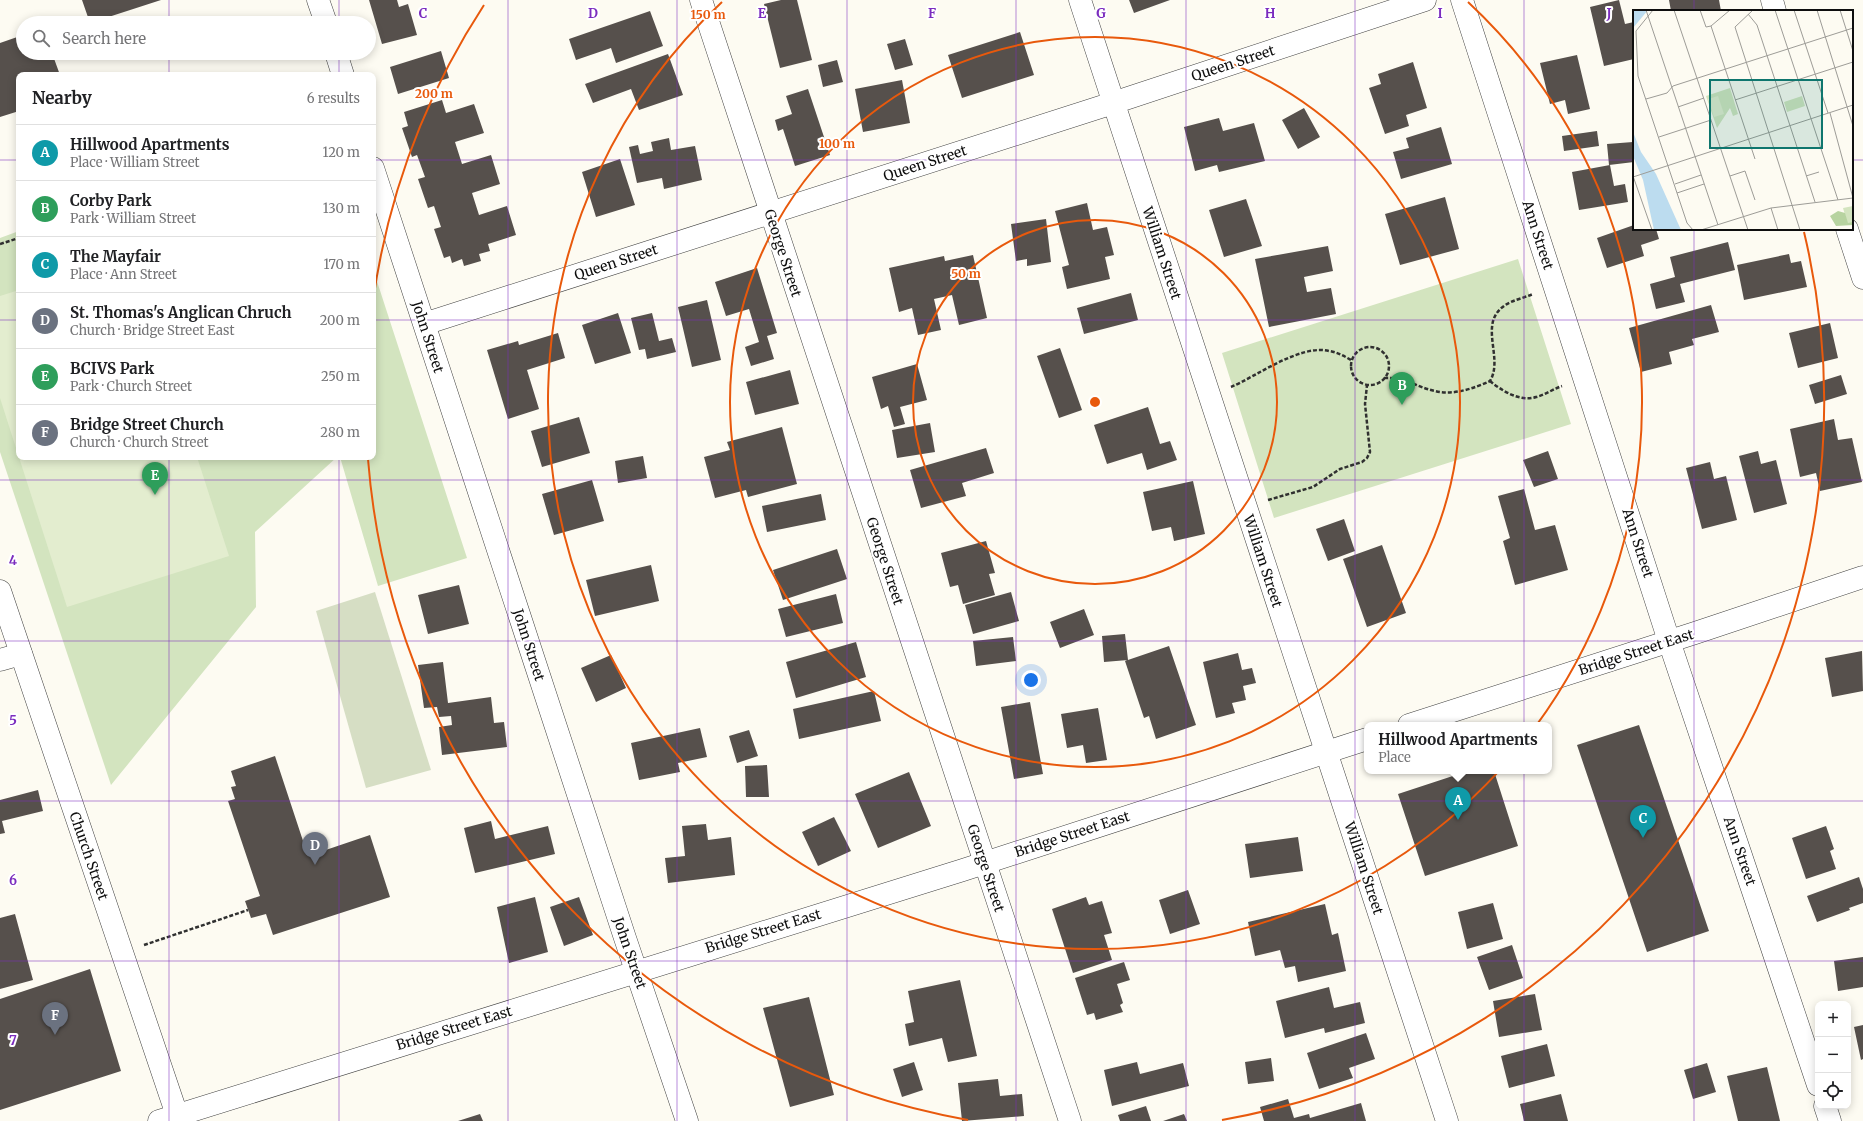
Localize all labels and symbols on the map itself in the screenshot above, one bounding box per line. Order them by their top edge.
text: C [419,5,428,22]
text: D [588,5,598,22]
text: E [758,5,767,22]
text: F [928,5,936,22]
text: G [1096,5,1106,22]
text: H [1265,5,1276,22]
text: I [1437,5,1443,22]
text: J [1605,5,1612,22]
text: 150 m [691,7,726,22]
inset map [1633,10,1853,230]
street label: Queen Street [1189,41,1277,85]
text: 200 m [415,86,453,101]
text: 100 m [819,136,855,151]
street label: Queen Street [881,141,969,185]
street label: Ann Street [1518,197,1558,272]
street label: William Street [1138,203,1186,302]
street label: George Street [760,207,806,300]
street label: Queen Street [572,240,660,284]
text: 50 m [951,266,981,281]
street label: John Street [408,298,448,376]
pin: B [1389,372,1415,405]
centre of rings [1088,395,1102,409]
pin: E [142,462,168,495]
street label: Ann Street [1618,505,1658,580]
street label: William Street [1239,511,1287,610]
street label: George Street [862,515,908,608]
text: 4 [9,552,18,569]
street label: John Street [509,606,549,684]
street label: Bridge Street East [1576,625,1696,679]
your location [1021,670,1041,690]
text: 5 [9,712,17,729]
pin: A [1445,787,1471,820]
pin: C [1630,805,1656,838]
street label: Bridge Street East [1012,807,1132,861]
street label: Church Street [65,810,113,903]
street label: Ann Street [1719,813,1760,888]
street label: William Street [1340,818,1388,917]
street label: George Street [963,822,1009,915]
pin: D [302,832,328,865]
text: 6 [9,872,17,889]
street label: Bridge Street East [703,905,824,957]
street label: John Street [609,914,651,992]
pin: F [42,1002,68,1035]
street label: Bridge Street East [394,1002,515,1054]
text: 7 [9,1032,17,1049]

